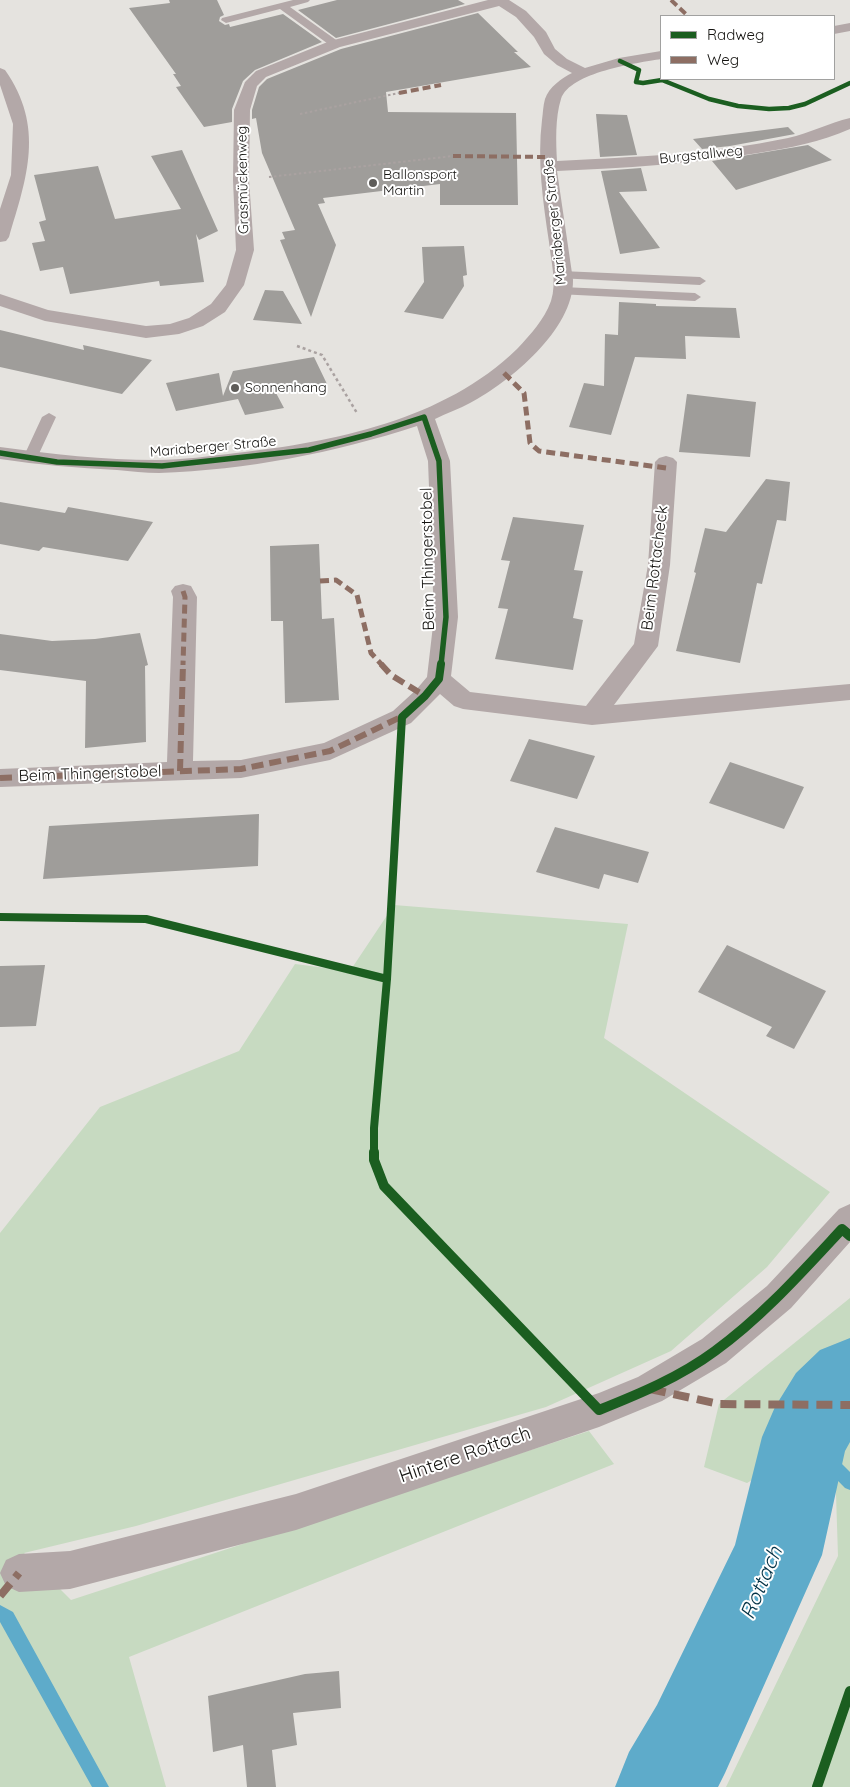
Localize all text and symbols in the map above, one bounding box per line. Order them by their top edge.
legend [660,15,835,80]
text: Radweg [707,25,764,44]
text: Weg [707,50,739,69]
street label: Grasmückenweg [234,126,252,234]
street label: Burgstallweg [658,142,744,168]
street label: Mariaberger Straße [540,158,570,286]
place label: Ballonsport Martin [383,167,457,200]
marker: Ballonsport Martin [367,177,379,189]
place label: Sonnenhang [245,380,327,396]
marker: Sonnenhang [229,382,241,394]
street label: Mariaberger Straße [149,433,277,461]
street label: Beim Thingerstobel [417,487,439,631]
street label: Beim Rottacheck [638,504,672,632]
street label: Beim Thingerstobel [18,762,162,786]
street label: Hintere Rottach [396,1422,534,1488]
water label: Rottach [735,1543,789,1623]

